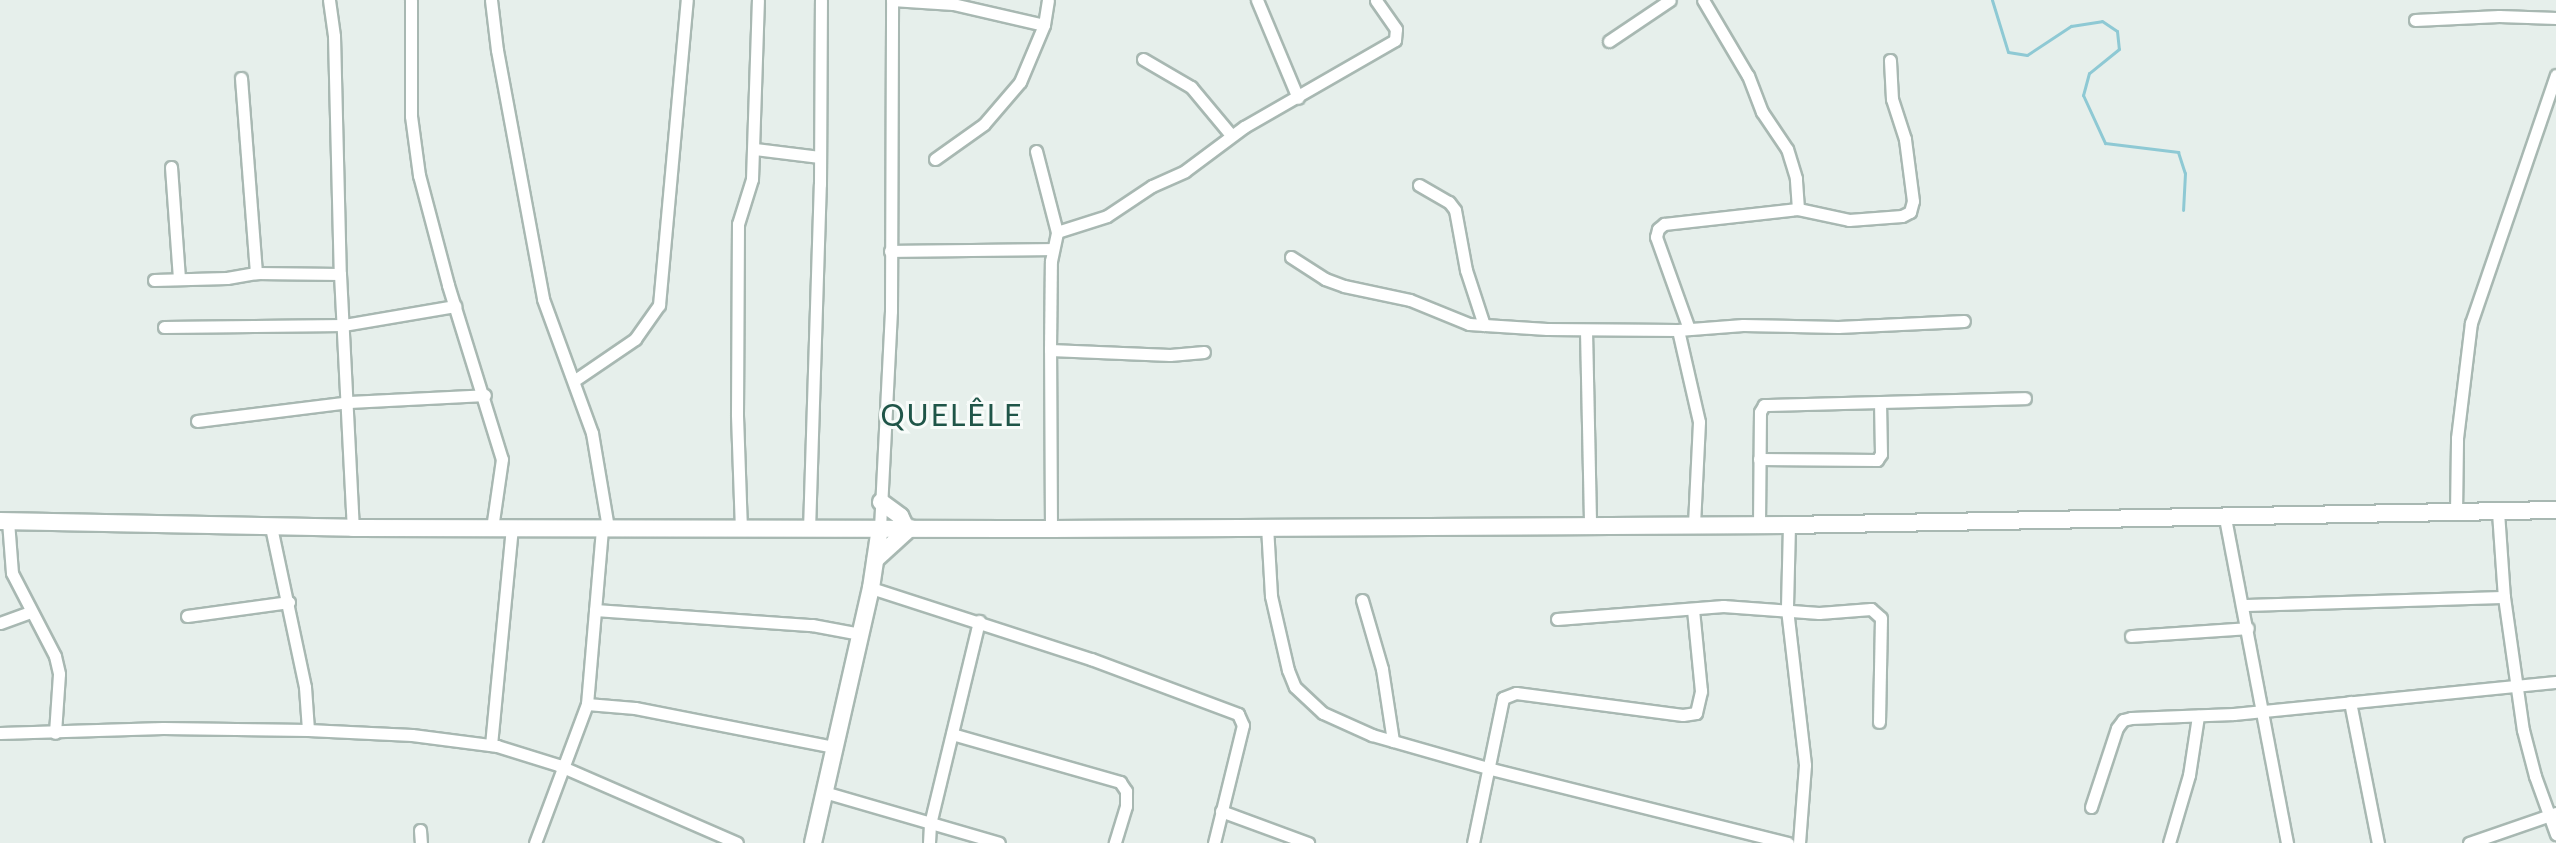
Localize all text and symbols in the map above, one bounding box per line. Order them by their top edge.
district label: QUELÊLE [881,396,1023,432]

